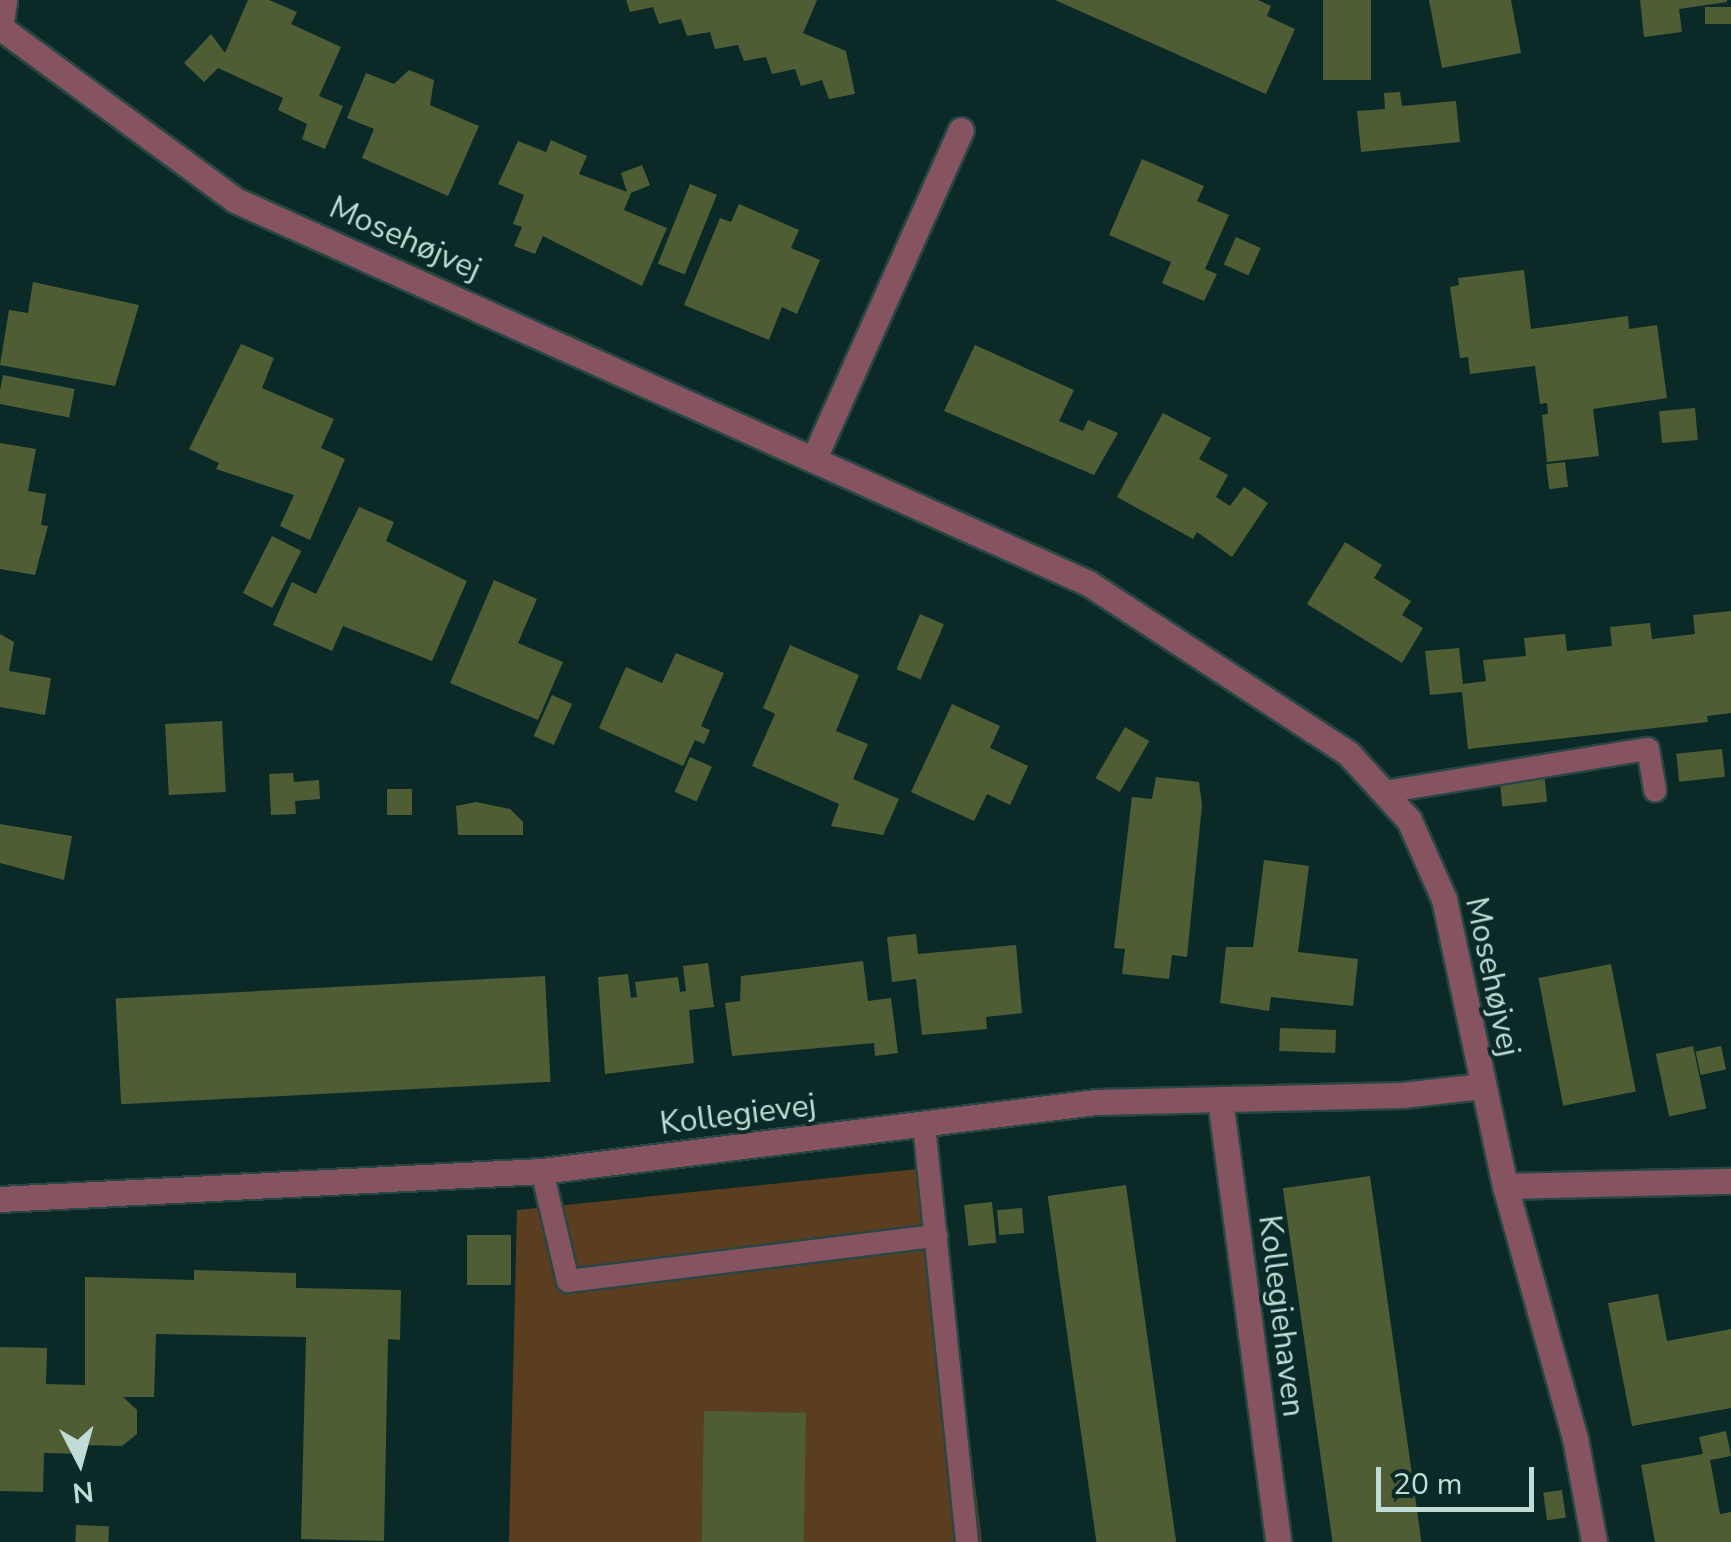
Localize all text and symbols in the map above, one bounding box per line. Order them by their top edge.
street label: Mosehøjvej [323,189,487,289]
street label: Mosehøjvej [1456,894,1528,1060]
street label: Kollegievej [658,1086,818,1144]
street label: Kollegiehaven [1250,1213,1312,1419]
north arrow [30,1412,130,1512]
scale bar [1381,1447,1538,1509]
text: 20 m [1393,1464,1462,1505]
text: N [71,1472,96,1512]

